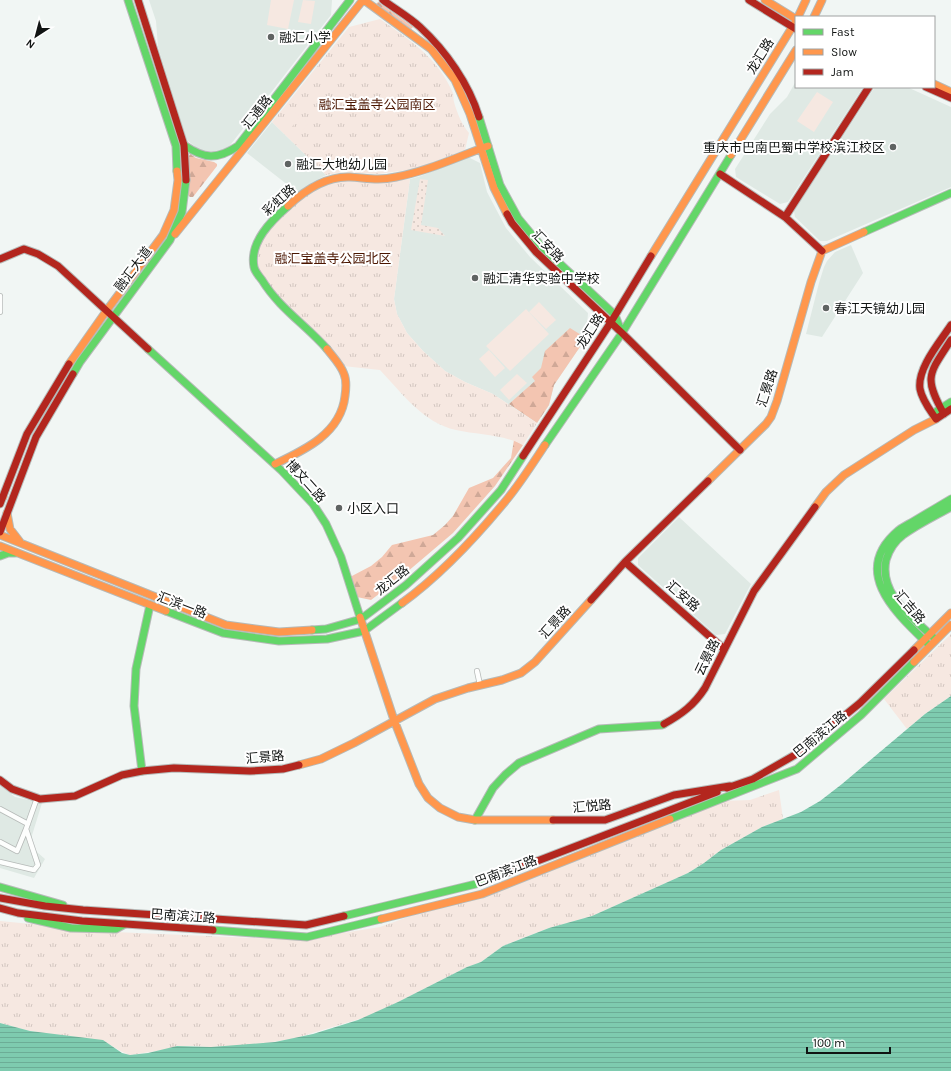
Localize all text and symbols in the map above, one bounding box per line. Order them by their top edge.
north arrow [16,16,56,56]
legend [795,16,935,88]
text: Fast [831,25,855,39]
place label: 融汇小学 [279,30,331,45]
marker: 融汇小学 [266,32,276,42]
street label: 龙汇路 [743,35,777,77]
text: N [23,36,37,51]
text: Slow [831,45,857,59]
text: Jam [831,65,854,79]
street label: 汇通路 [239,92,275,132]
park label: 融汇宝盖寺公园南区 [318,97,436,112]
place label: 重庆市巴南巴蜀中学校滨江校区 [703,140,885,155]
marker: 重庆市巴南巴蜀中学校滨江校区 [888,142,898,152]
place label: 融汇大地幼儿园 [296,157,387,172]
marker: 融汇大地幼儿园 [283,159,293,169]
street label: 彩虹路 [259,181,299,219]
street label: 汇安路 [529,227,567,265]
street label: 融汇大道 [111,244,155,294]
park label: 融汇宝盖寺公园北区 [274,251,392,266]
place label: 融汇清华实验中学校 [483,271,600,286]
marker: 融汇清华实验中学校 [470,273,480,283]
place label: 春江天镜幼儿园 [834,301,925,316]
marker: 春江天镜幼儿园 [821,303,831,313]
street label: 龙汇路 [573,311,607,351]
street label: 汇景路 [754,367,780,409]
street label: 博文二路 [283,457,329,505]
place label: 小区入口 [347,501,399,516]
marker: 小区入口 [334,503,344,513]
street label: 龙汇路 [372,562,412,598]
street label: 汇安路 [663,578,703,614]
street label: 汇吉路 [892,587,928,627]
street label: 汇滨一路 [155,589,209,621]
street label: 汇景路 [536,602,574,642]
street label: 云景路 [692,636,722,678]
street label: 巴南滨江路 [790,707,850,761]
street label: 汇景路 [245,748,285,766]
street label: 汇悦路 [572,797,612,815]
street label: 巴南滨江路 [473,852,539,890]
street label: 巴南滨江路 [150,906,216,926]
scale bar [807,1029,890,1055]
text: 100 m [813,1036,845,1050]

